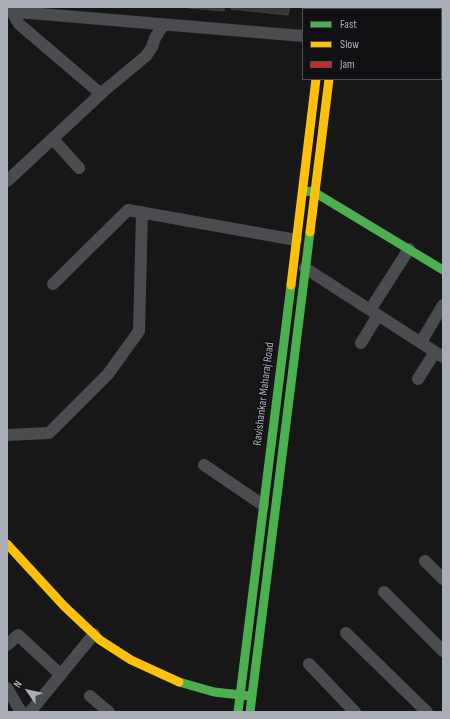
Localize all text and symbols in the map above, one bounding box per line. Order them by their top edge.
legend [302,8,442,80]
text: Fast [340,17,357,32]
text: Slow [340,37,359,52]
text: Jam [340,57,355,72]
street label: Ravishankar Maharaj Road [251,342,277,446]
north arrow [8,671,48,711]
text: N [11,678,25,690]

